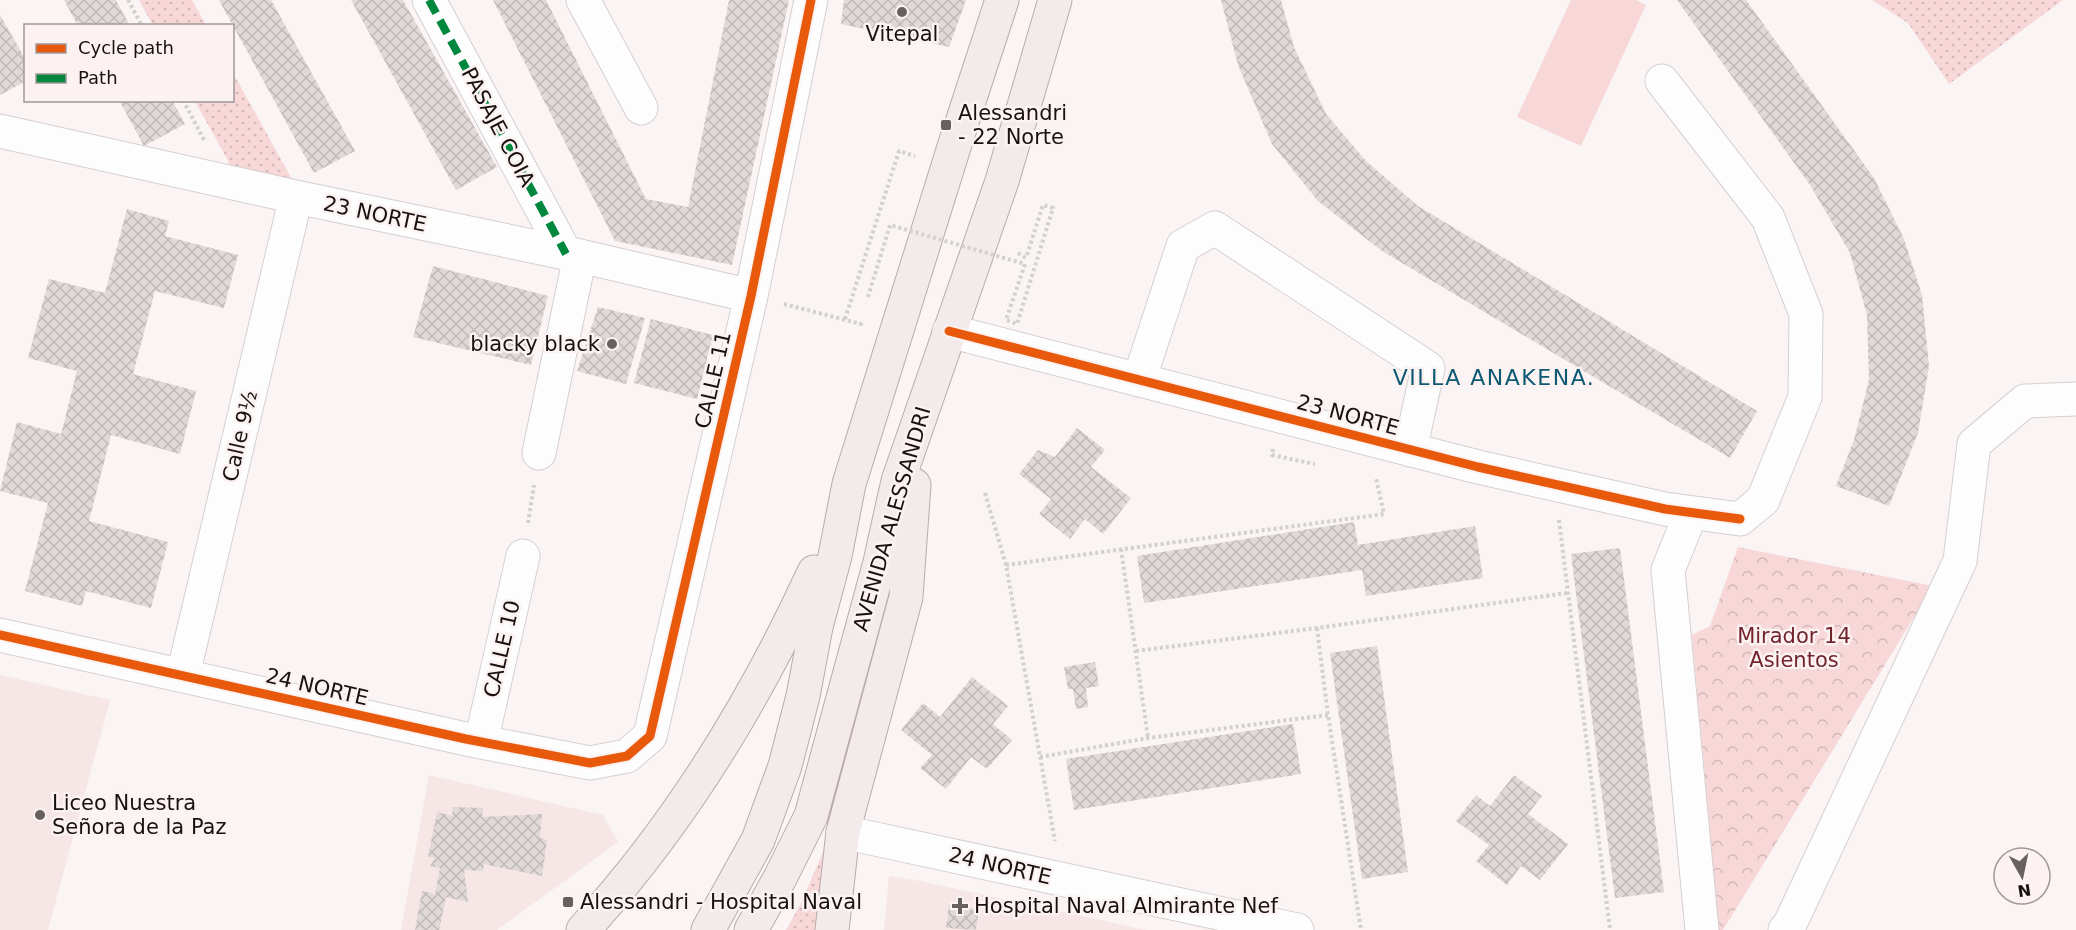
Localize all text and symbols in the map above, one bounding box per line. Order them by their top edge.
marker: Vitepal [895,5,909,19]
place label: Vitepal [866,22,938,46]
legend [24,24,234,102]
text: Cycle path [78,37,174,58]
street label: PASAJE COIA [456,63,540,191]
text: Path [78,67,118,88]
place label: Alessandri - 22 Norte [958,101,1067,149]
marker: Alessandri - 22 Norte [939,118,953,132]
street label: 23 NORTE [321,191,429,237]
street label: CALLE 11 [690,329,736,431]
place label: blacky black [470,332,601,356]
marker: blacky black [605,337,619,351]
district label: VILLA ANAKENA. [1393,365,1595,390]
street label: Calle 9½ [218,388,262,484]
street label: 23 NORTE [1294,390,1402,440]
street label: AVENIDA ALESSANDRI [848,404,936,634]
street label: CALLE 10 [479,598,525,700]
park label: Mirador 14 Asientos [1737,624,1851,672]
street label: 24 NORTE [263,664,371,710]
place label: Liceo Nuestra Señora de la Paz [52,791,227,839]
marker: Liceo Nuestra Señora de la Paz [33,808,47,822]
street label: 24 NORTE [946,843,1054,889]
north arrow [1992,846,2052,906]
text: N [2016,880,2032,901]
place label: Alessandri - Hospital Naval [580,890,862,914]
place label: Hospital Naval Almirante Nef [974,894,1279,918]
marker: Alessandri - Hospital Naval [561,895,575,909]
marker: Hospital Naval Almirante Nef [951,897,969,915]

